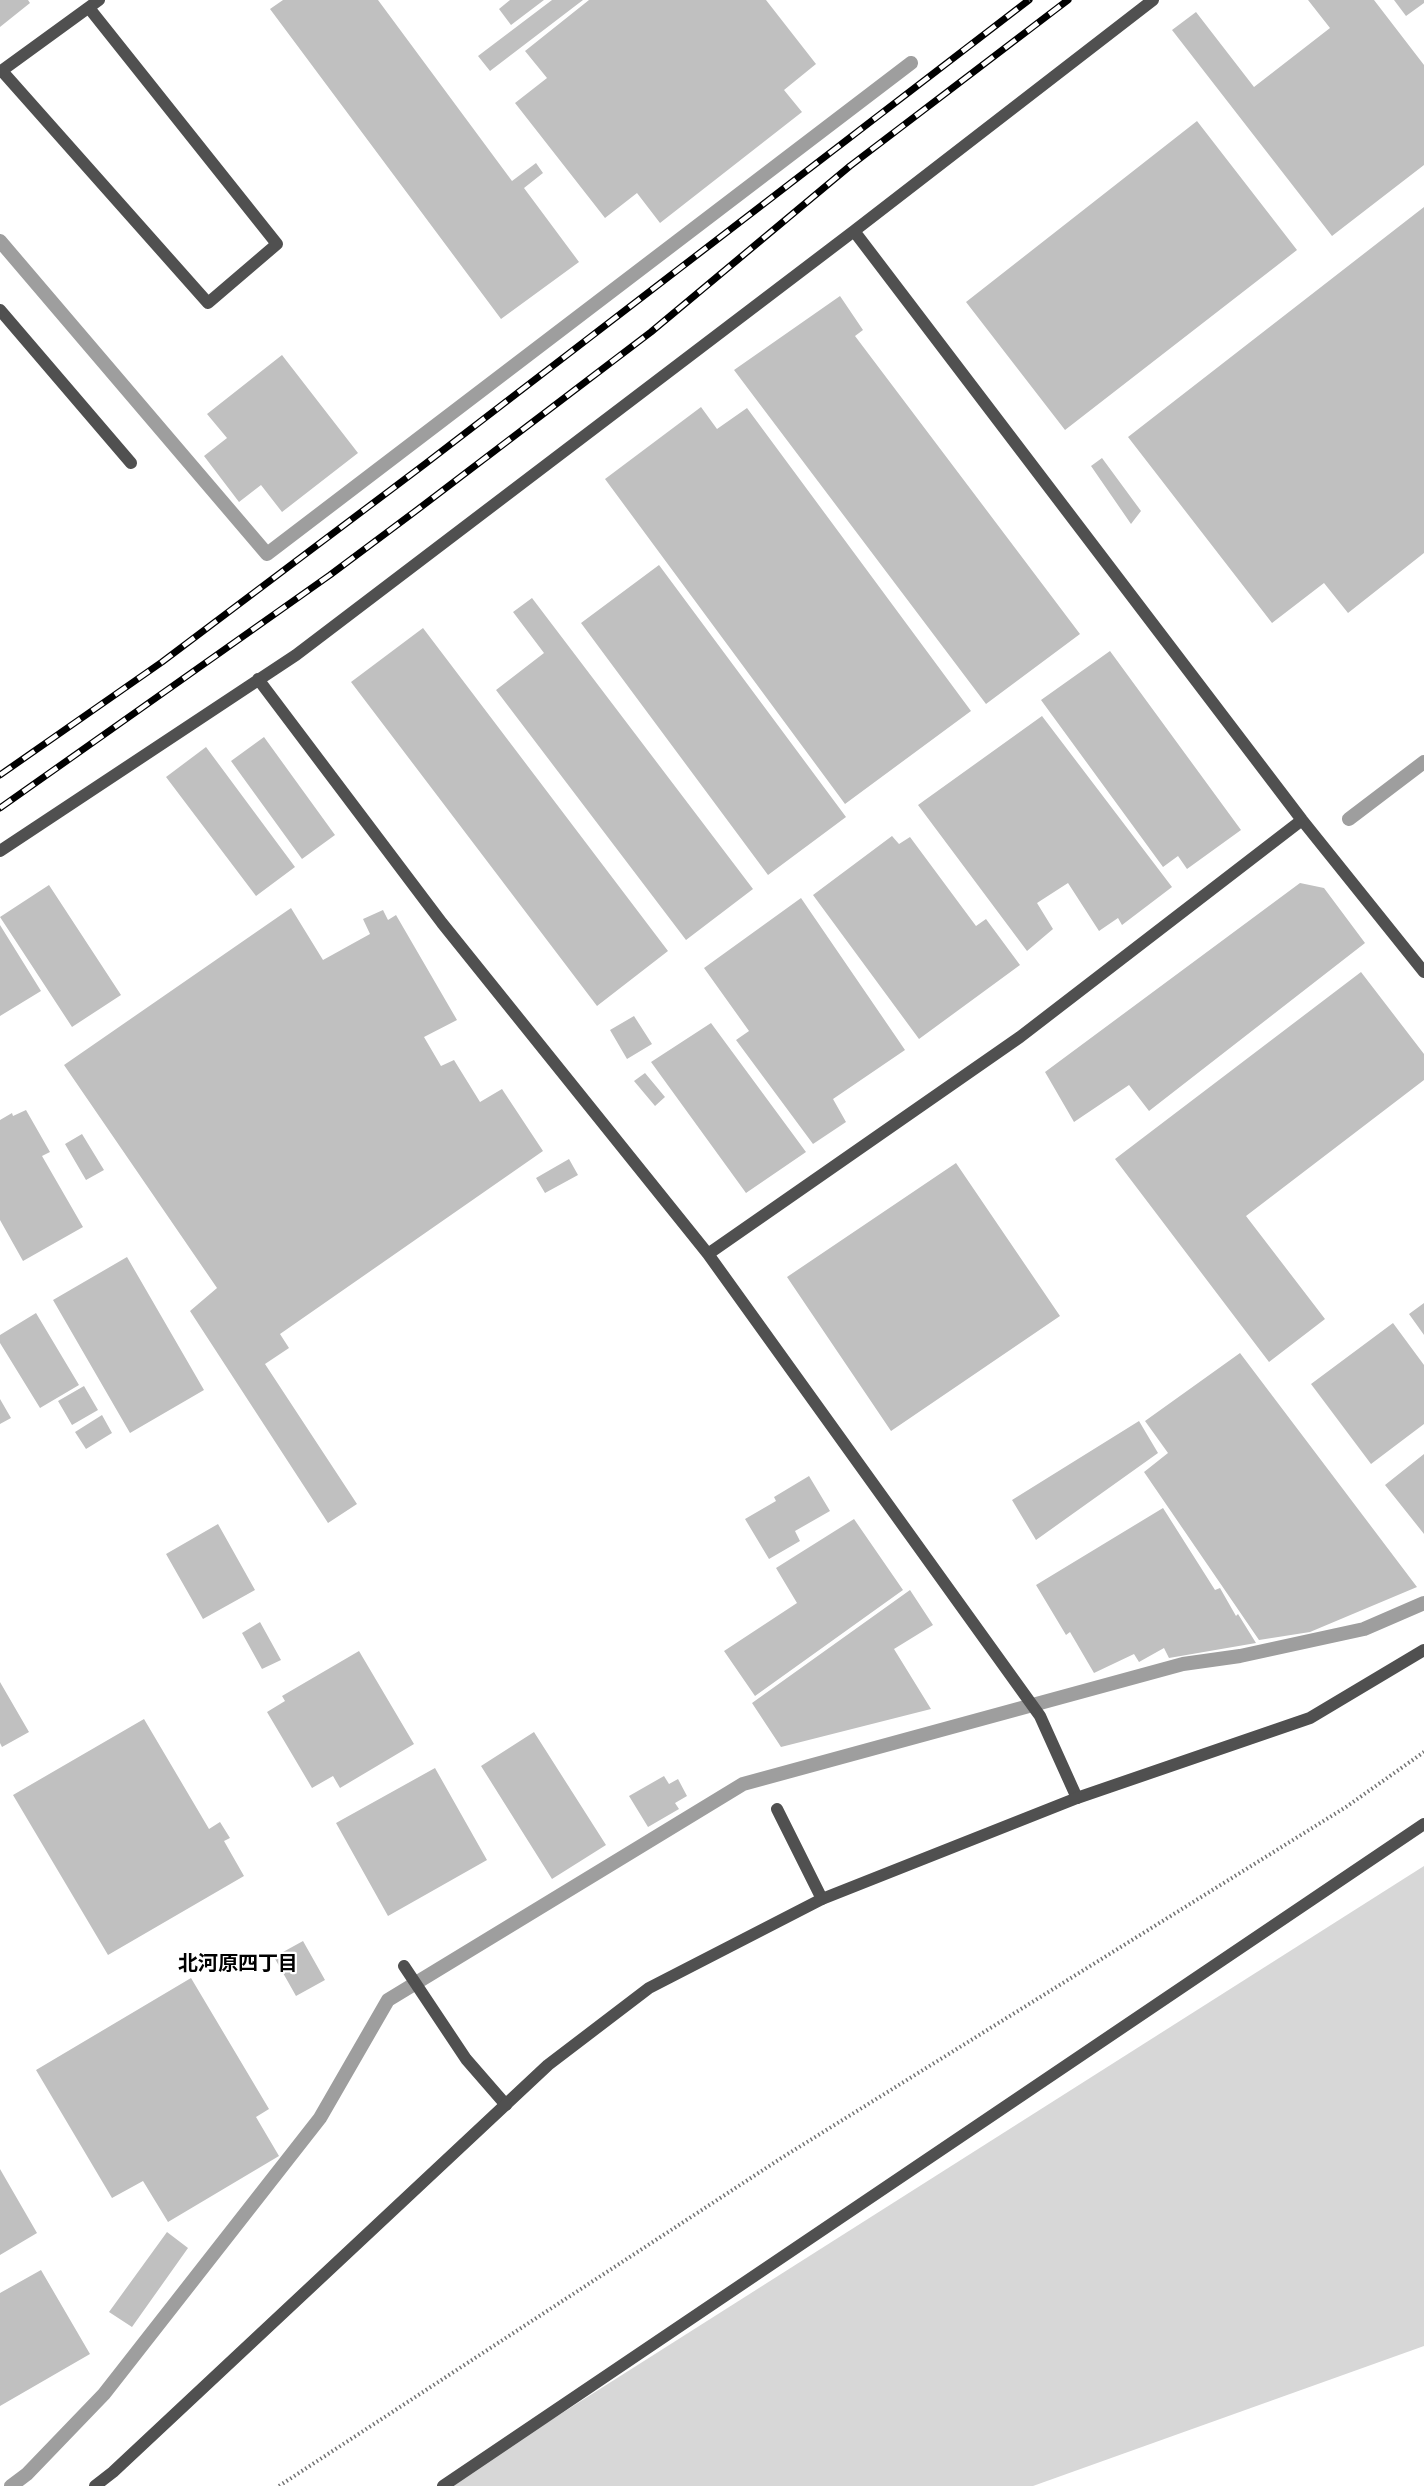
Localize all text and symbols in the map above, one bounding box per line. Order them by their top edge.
district label: 北河原四丁目 [178,1952,298,1976]

